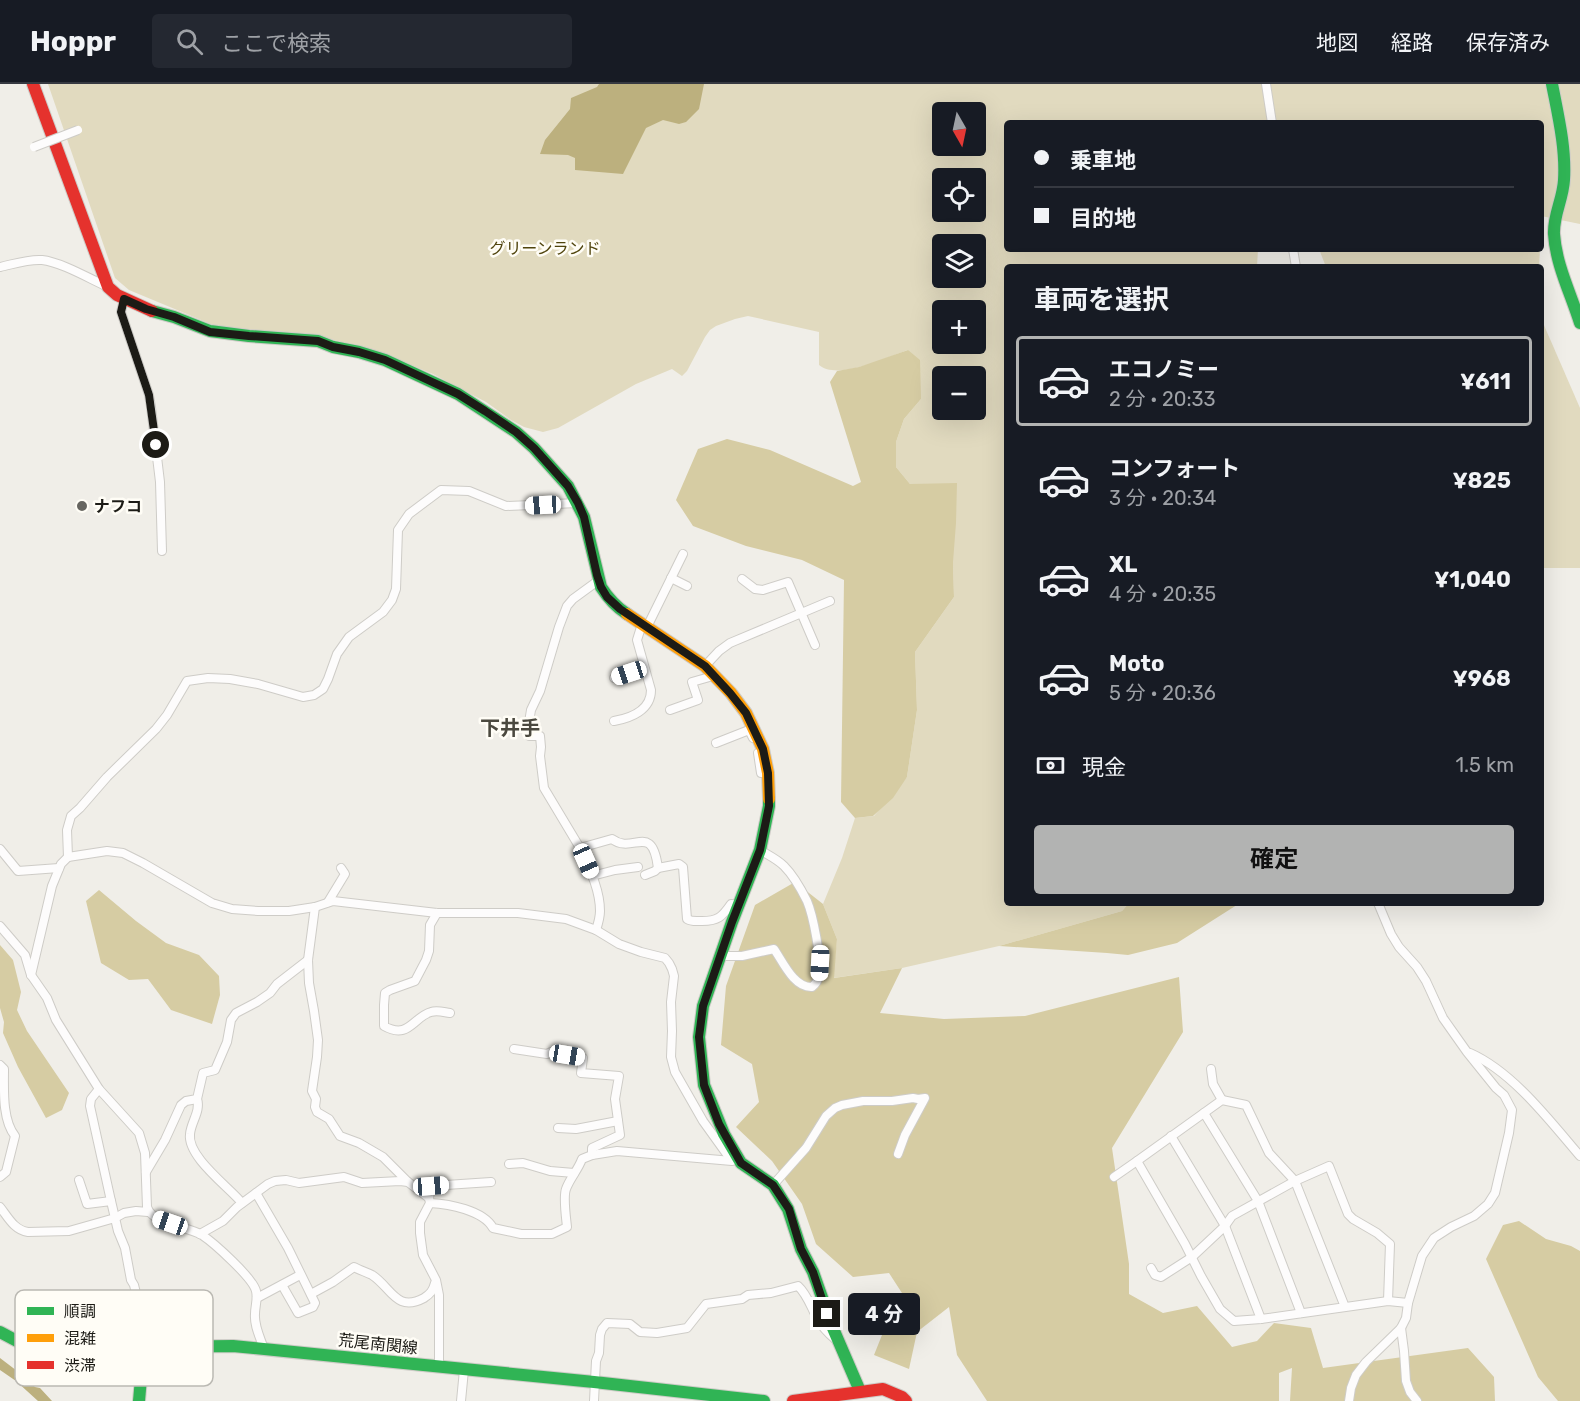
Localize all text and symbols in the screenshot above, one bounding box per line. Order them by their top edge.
search box [152,14,572,68]
text: Hoppr [30,25,116,58]
icon: search [173,25,206,58]
text: ここで検索 [221,30,331,57]
text: 地図 [1316,30,1358,55]
text: 経路 [1391,30,1433,55]
text: 保存済み [1466,30,1550,55]
north arrow [932,102,986,156]
map controls [932,102,986,420]
text: 乗車地 [1070,147,1136,174]
button: locate [932,168,986,222]
text: 目的地 [1070,205,1136,232]
button: layers [932,234,986,288]
park label: グリーンランド [489,239,601,258]
text: 車両を選択 [1034,284,1169,316]
button: + [932,300,986,354]
icon: car [1037,354,1091,408]
text: エコノミー [1109,356,1219,383]
button: − [932,366,986,420]
text: ¥611 [1460,368,1511,395]
text: 2 分 · 20:33 [1109,387,1216,411]
route start [142,431,169,458]
icon: car [1037,453,1091,507]
text: コンフォート [1109,455,1240,482]
text: ¥825 [1452,467,1511,494]
text: 3 分 · 20:34 [1109,486,1216,510]
car [525,495,561,515]
place label: ナフコ [94,497,142,516]
marker: ナフコ [75,499,89,513]
text: XL [1109,551,1137,578]
icon: car [1037,552,1091,606]
text: ¥1,040 [1434,566,1511,593]
text: 4 分 · 20:35 [1109,582,1216,606]
text: Moto [1109,650,1164,677]
icon: car [1037,651,1091,705]
car [609,659,649,687]
text: ¥968 [1453,665,1511,692]
text: 5 分 · 20:36 [1109,681,1216,705]
district label: 下井手 [480,716,540,740]
icon: cash [1034,749,1067,782]
text: 1.5 km [1456,753,1514,777]
text: 現金 [1082,754,1126,781]
button: 確定 [1034,825,1514,894]
car [570,841,602,881]
car [810,945,830,981]
car [548,1043,586,1067]
car [412,1176,450,1196]
car [150,1209,190,1237]
legend [15,1290,213,1386]
callout: 4 分 [848,1293,920,1335]
route end [813,1300,840,1327]
text: 順調 [64,1302,96,1321]
text: 4 分 [865,1302,903,1326]
text: 混雑 [64,1329,96,1348]
street label: 荒尾南関線 [337,1330,419,1358]
text: 渋滞 [64,1356,96,1375]

